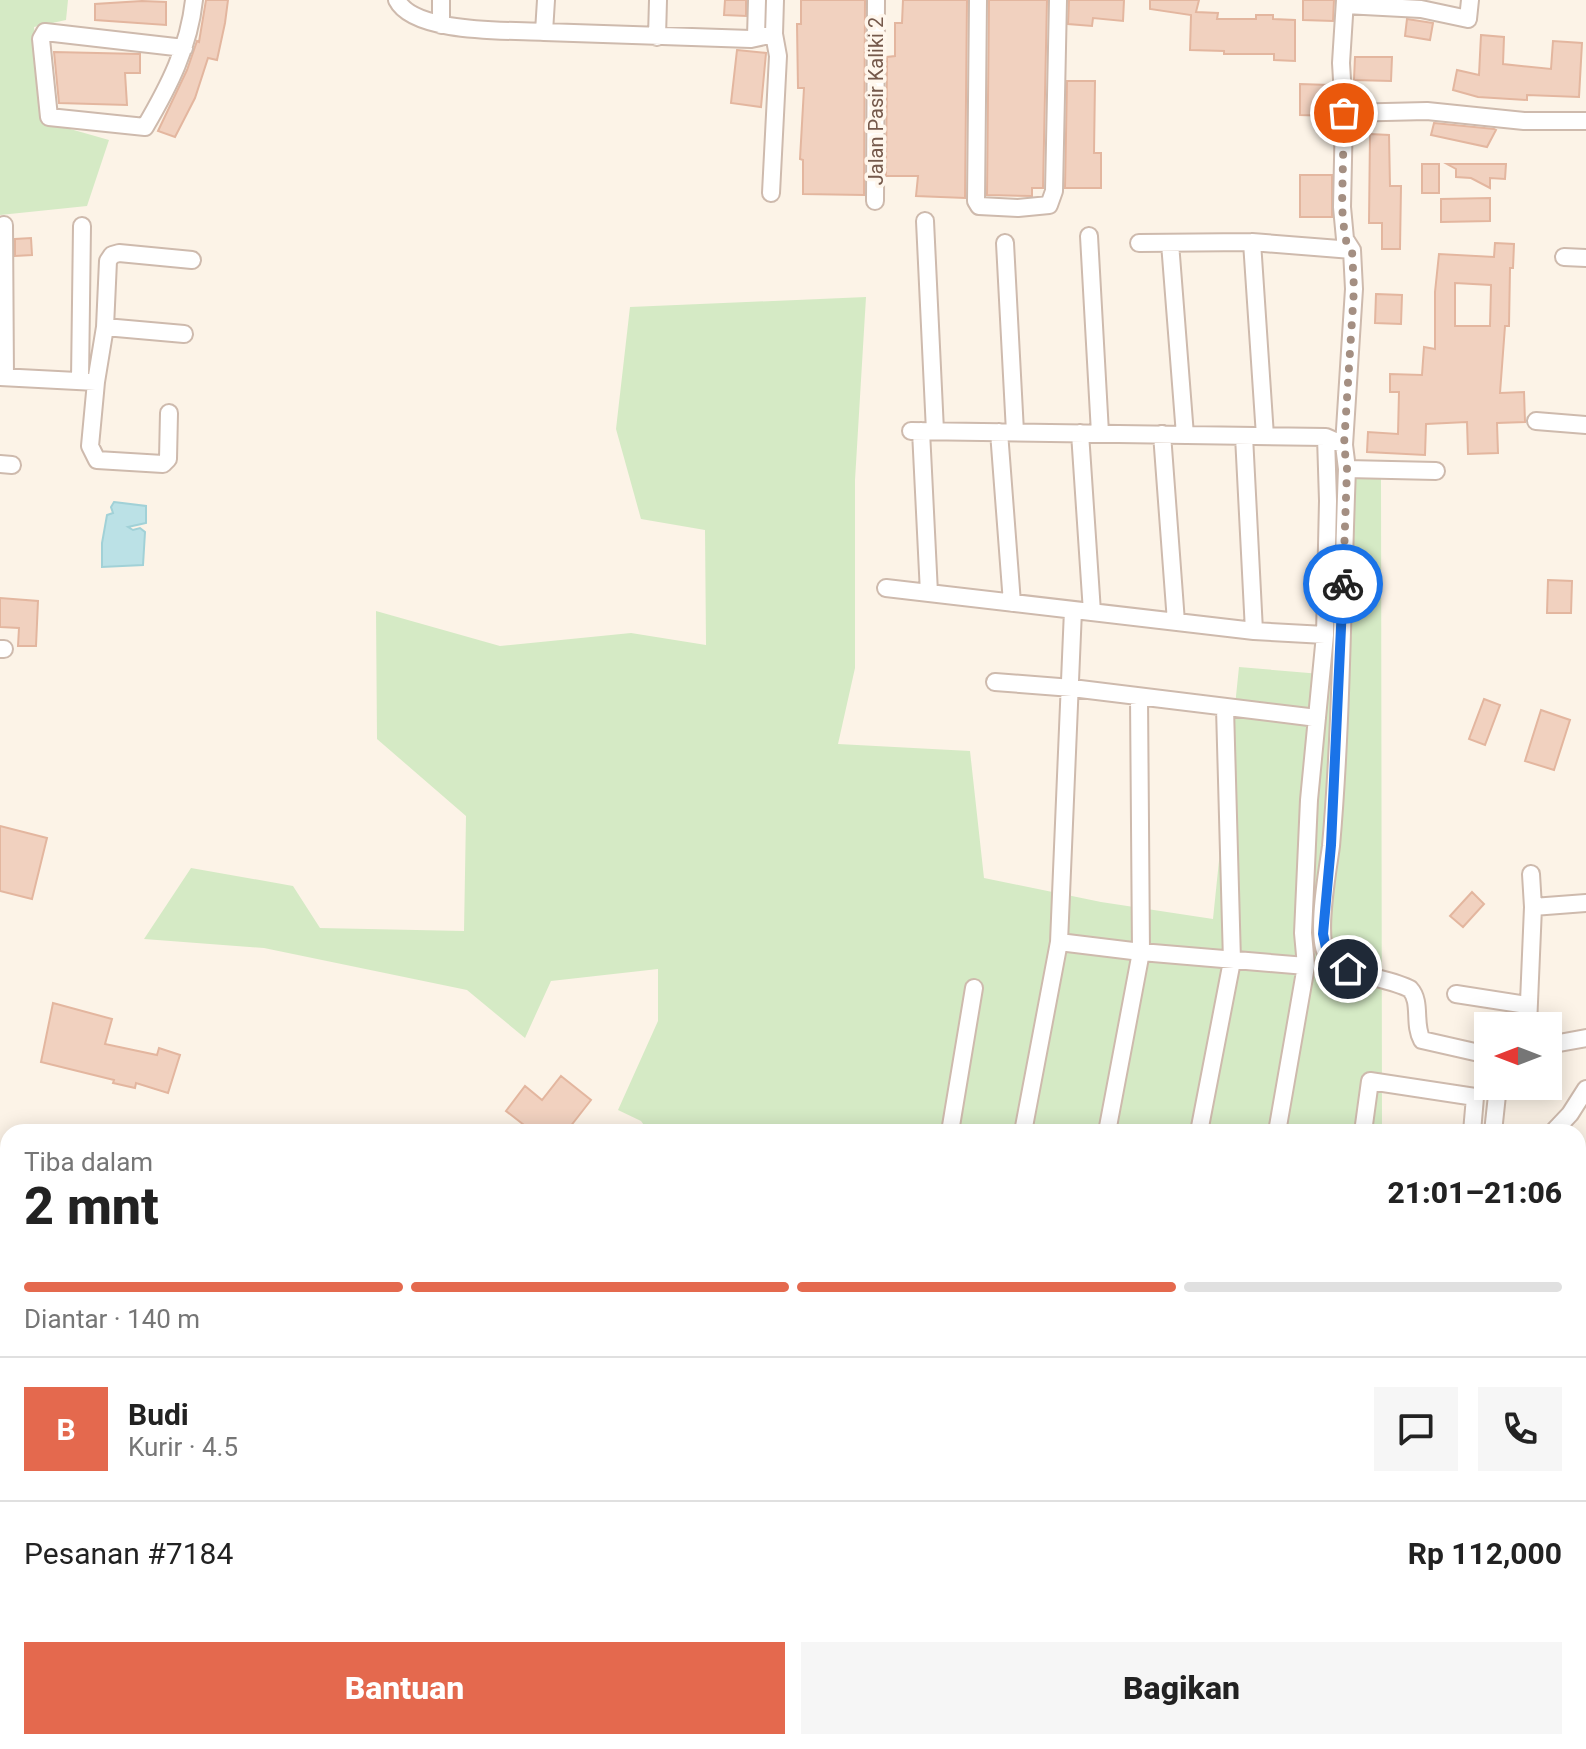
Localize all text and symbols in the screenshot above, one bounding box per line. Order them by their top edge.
street label: Jalan Pasir Kaliki 2 [864,17,888,185]
pin [1310,79,1378,147]
icon: bag [1322,91,1366,135]
courier [1303,544,1383,624]
icon: bike [1321,562,1365,606]
pin [1314,935,1382,1003]
icon: home [1326,947,1370,991]
north arrow [1474,1012,1562,1100]
map controls [1474,1012,1562,1100]
text: Tiba dalam [24,1147,153,1177]
text: 21:01–21:06 [1387,1175,1562,1210]
text: 2 mnt [24,1176,159,1237]
text: Diantar · 140 m [24,1304,200,1334]
button: chat [1374,1387,1458,1471]
button: phone [1478,1387,1562,1471]
text: Budi [128,1397,189,1432]
text: B [56,1412,76,1447]
text: Kurir · 4.5 [128,1432,238,1462]
text: Pesanan #7184 [24,1536,233,1571]
text: Rp 112,000 [1408,1536,1562,1571]
button: Bantuan [24,1642,785,1734]
button: Bagikan [801,1642,1562,1734]

